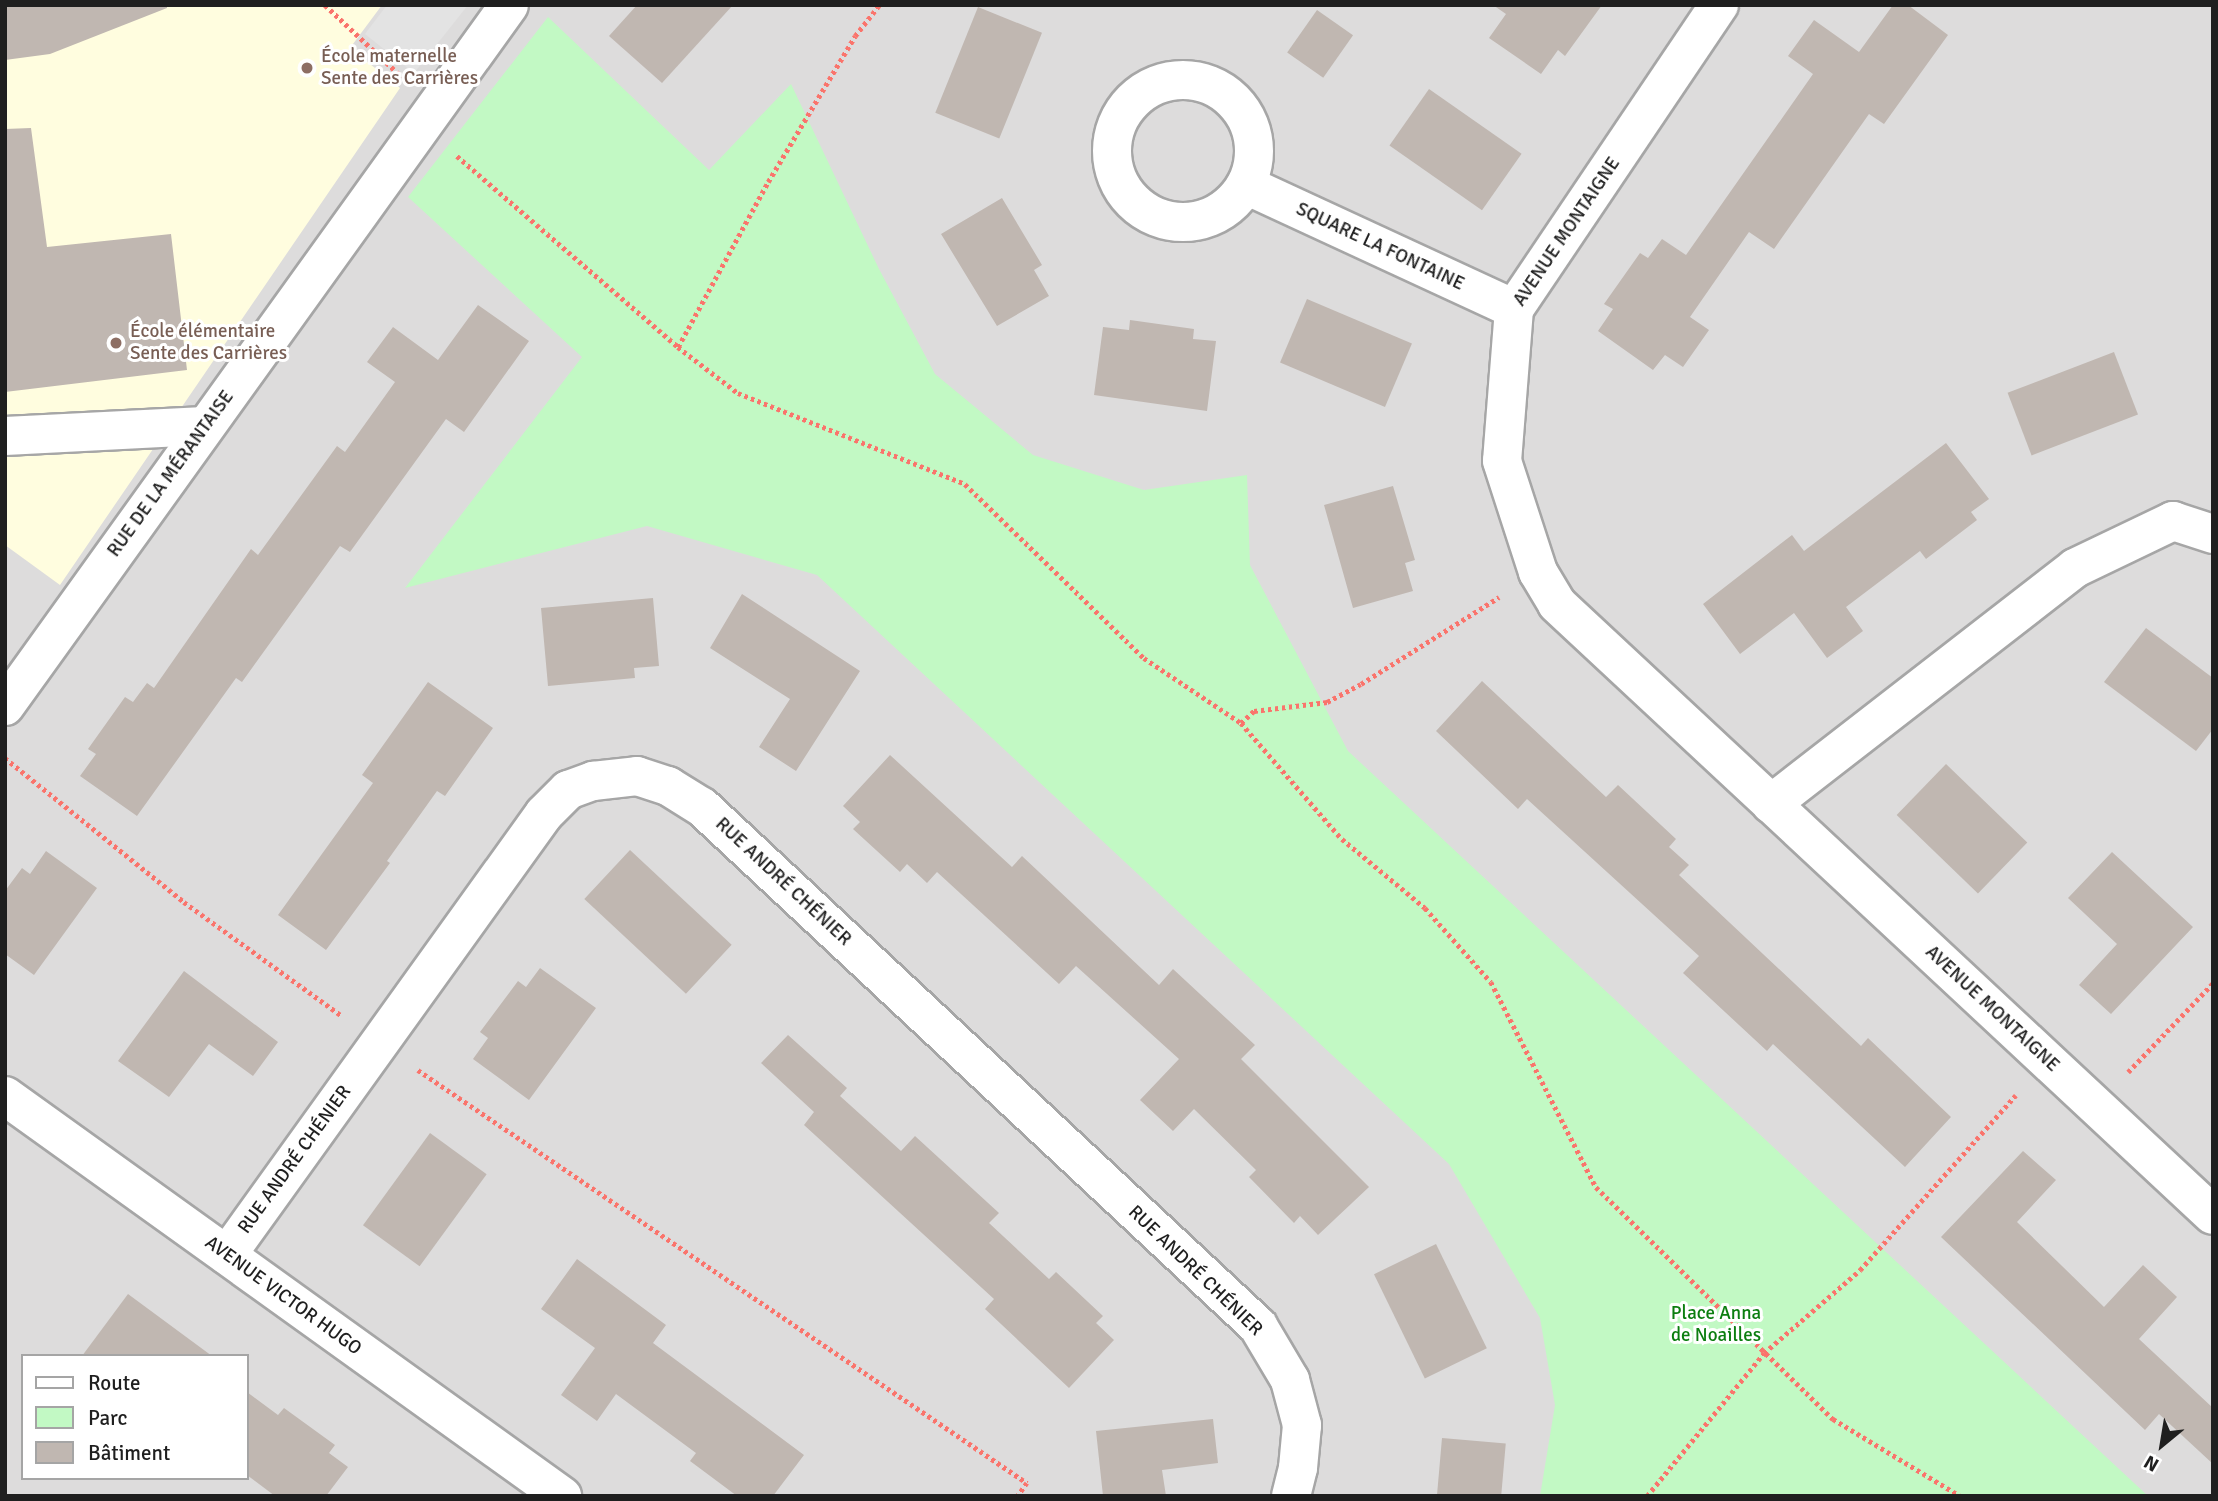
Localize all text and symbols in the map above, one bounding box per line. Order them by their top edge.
place label: École maternelle Sente des Carrières [321,46,478,90]
marker: École maternelle Sente des Carrières [299,60,315,76]
street label: AVENUE MONTAIGNE [1509,153,1625,311]
street label: SQUARE LA FONTAINE [1292,198,1468,296]
place label: École élémentaire Sente des Carrières [130,321,287,365]
marker: École élémentaire Sente des Carrières [108,335,124,351]
street label: RUE DE LA MÉRANTAISE [103,386,239,562]
street label: RUE ANDRÉ CHÉNIER [710,813,856,951]
street label: AVENUE MONTAIGNE [1920,941,2064,1077]
street label: RUE ANDRÉ CHÉNIER [234,1081,356,1239]
street label: RUE ANDRÉ CHÉNIER [1123,1201,1267,1341]
street label: AVENUE VICTOR HUGO [200,1232,366,1360]
park label: Place Anna de Noailles [1671,1303,1761,1347]
legend [21,1354,248,1480]
text: Route [88,1370,140,1396]
text: Parc [88,1405,127,1431]
north arrow [2127,1410,2197,1480]
text: Bâtiment [88,1440,170,1466]
text: N [2140,1449,2163,1477]

